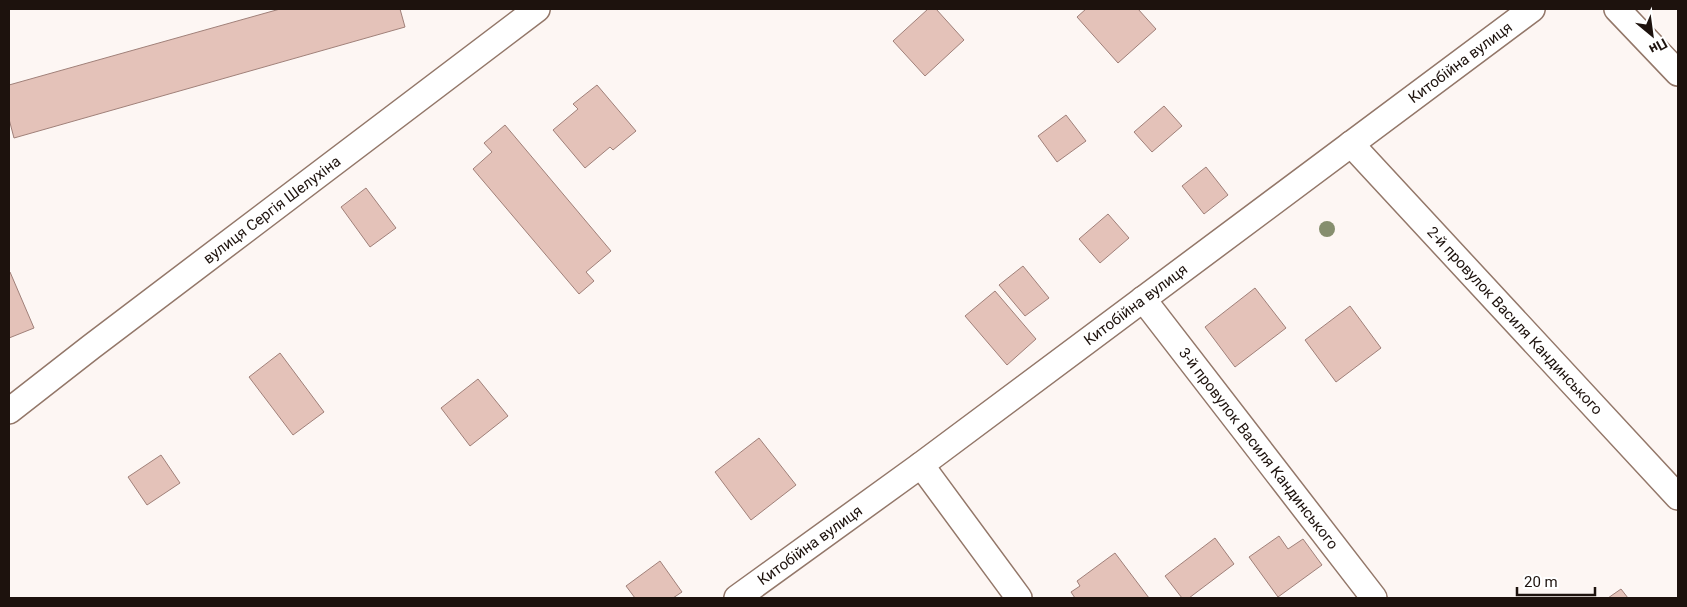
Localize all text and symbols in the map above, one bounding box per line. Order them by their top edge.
north arrow [1627,10,1677,60]
street label: Китобійна вулиця [1405,18,1516,107]
text: Пн [1647,35,1670,58]
street label: вулиця Сергія Шелухіна [200,152,344,268]
street label: 2-й провулок Василя Кандинського [1423,223,1606,419]
street label: Китобійна вулиця [1080,260,1191,349]
street label: 3-й провулок Василя Кандинського [1175,344,1342,553]
street label: Китобійна вулиця [754,501,866,589]
scale bar [1517,564,1594,596]
text: 20 m [1524,573,1558,591]

